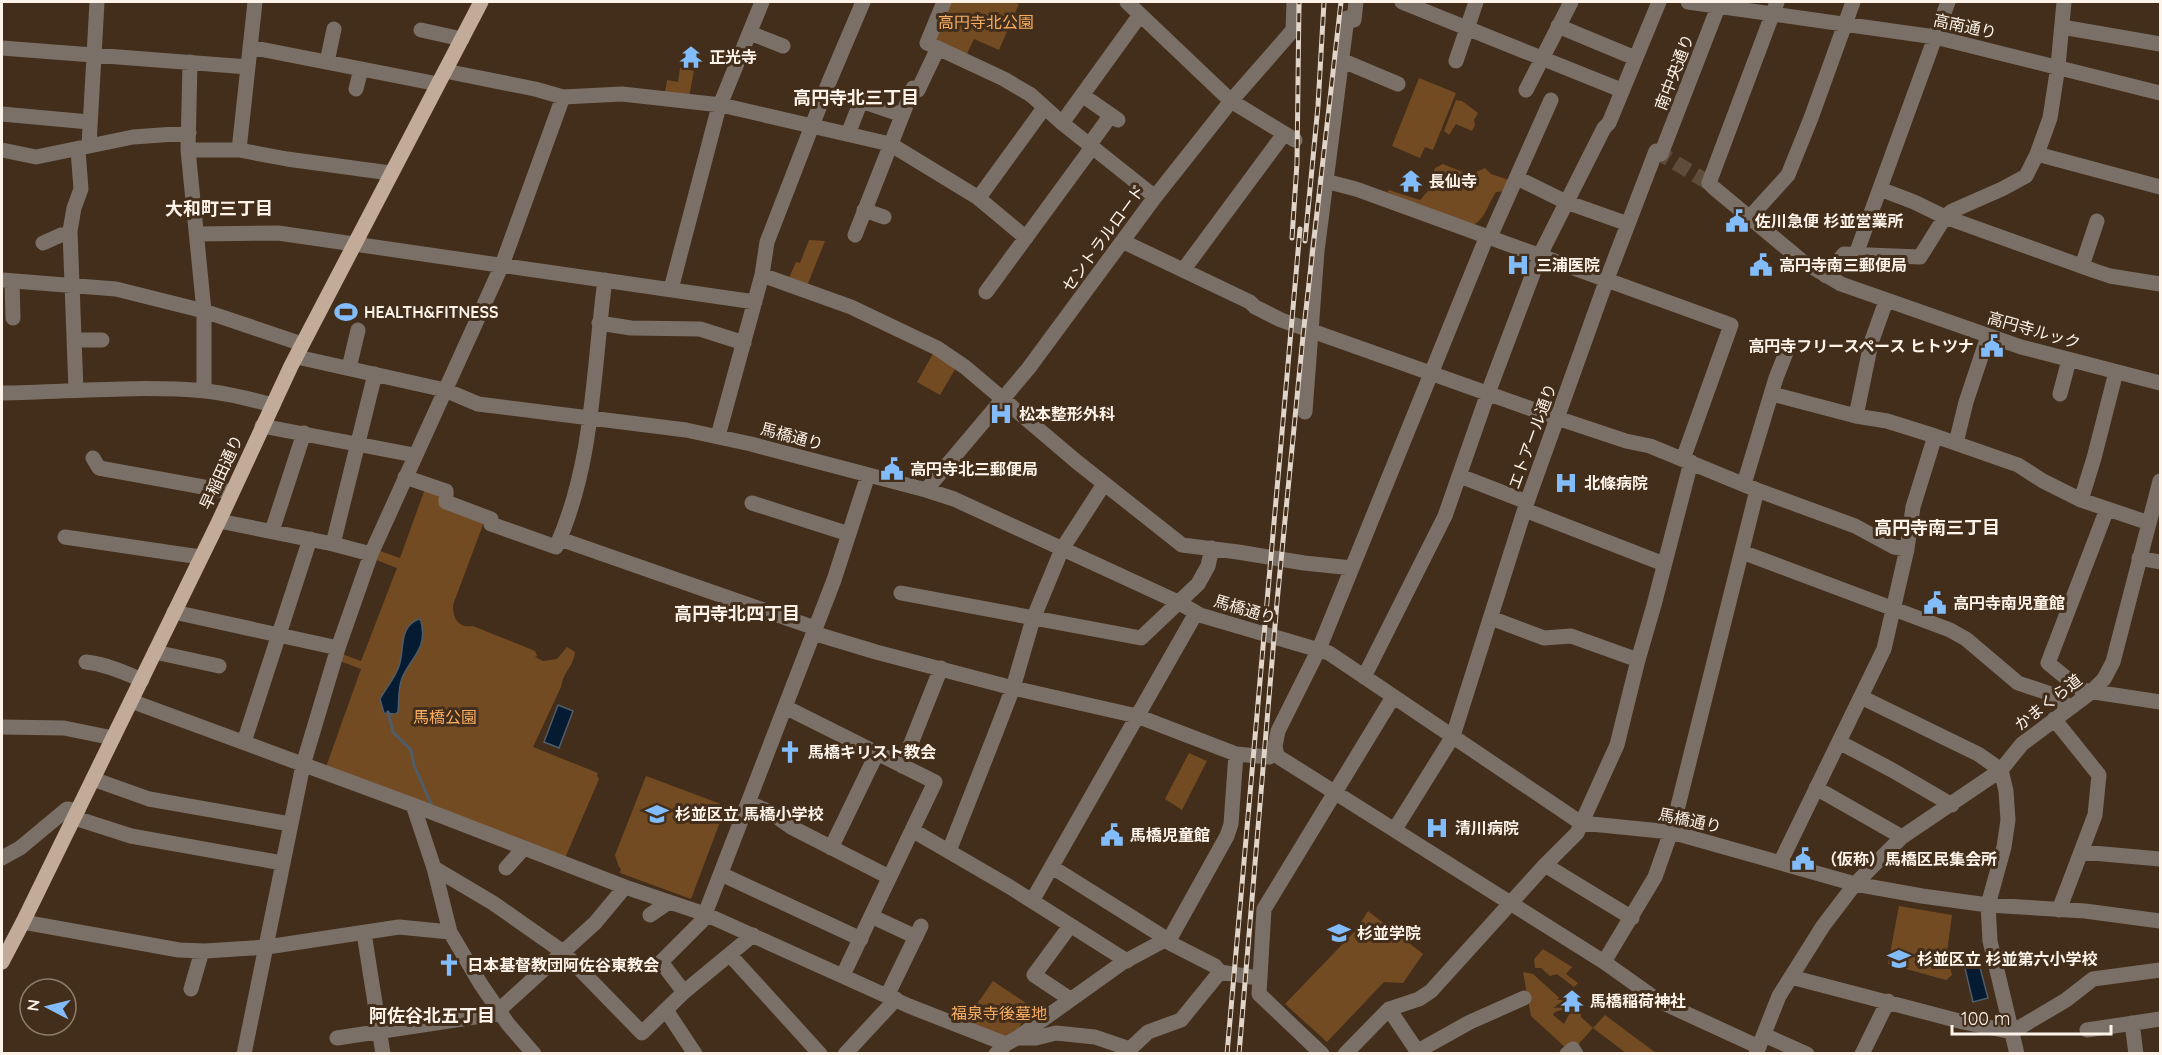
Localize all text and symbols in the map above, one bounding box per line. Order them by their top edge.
street label: 高南通り [1932,10,1998,42]
park label: 高円寺北公園 [938,12,1034,32]
street label: 南中央通り [1650,31,1698,113]
temple icon: 正光寺 [678,44,704,70]
place label: 正光寺 [709,47,757,67]
district label: 高円寺北三丁目 [793,86,919,109]
temple icon: 長仙寺 [1398,168,1424,194]
place label: 長仙寺 [1429,171,1477,191]
street label: セントラルロード [1057,180,1149,296]
district label: 大和町三丁目 [165,197,273,220]
public building icon: 佐川急便 杉並営業所 [1724,208,1750,234]
place label: 佐川急便 杉並営業所 [1754,211,1903,231]
hospital icon: 三浦医院 [1505,252,1531,278]
public building icon: 高円寺南三郵便局 [1748,252,1774,278]
place label: 三浦医院 [1536,255,1600,275]
place label: 高円寺南三郵便局 [1779,255,1907,275]
sports icon: HEALTH&FITNESS [333,299,359,325]
place label: HEALTH&FITNESS [364,302,499,322]
street label: 高円寺ルック [1985,307,2083,353]
public building icon: 高円寺フリースペース ヒトツナ [1979,333,2005,359]
place label: 高円寺フリースペース ヒトツナ [1748,336,1974,356]
street label: エトアール通り [1504,380,1560,492]
hospital icon: 松本整形外科 [988,401,1014,427]
place label: 松本整形外科 [1019,404,1115,424]
street label: 馬橋通り [758,418,826,454]
street label: 早稲田通り [195,432,247,512]
public building icon: 高円寺北三郵便局 [879,456,905,482]
place label: 高円寺北三郵便局 [910,459,1038,479]
hospital icon: 北條病院 [1553,470,1579,496]
place label: 北條病院 [1584,473,1648,493]
district label: 高円寺南三丁目 [1874,516,2000,539]
street label: 馬橋通り [1211,590,1279,628]
public building icon: 高円寺南児童館 [1922,590,1948,616]
place label: 高円寺南児童館 [1953,593,2065,613]
district label: 高円寺北四丁目 [674,602,800,625]
street label: かまくら道 [2010,669,2086,735]
park label: 馬橋公園 [413,707,477,727]
church icon: 馬橋キリスト教会 [777,739,803,765]
place label: 馬橋キリスト教会 [808,742,936,762]
school or university icon: 杉並区立 馬橋小学校 [644,801,670,827]
place label: 杉並区立 馬橋小学校 [675,804,823,824]
street label: 馬橋通り [1657,804,1723,836]
hospital icon: 清川病院 [1424,815,1450,841]
place label: 清川病院 [1455,818,1519,838]
public building icon: 馬橋児童館 [1099,822,1125,848]
place label: 馬橋児童館 [1130,825,1210,845]
public building icon: （仮称）馬橋区民集会所 [1790,846,1816,872]
place label: （仮称）馬橋区民集会所 [1821,849,1997,869]
school or university icon: 杉並学院 [1326,920,1352,946]
place label: 杉並学院 [1357,923,1421,943]
school or university icon: 杉並区立 杉並第六小学校 [1886,946,1912,972]
place label: 杉並区立 杉並第六小学校 [1917,949,2097,969]
church icon: 日本基督教団阿佐谷東教会 [436,952,462,978]
place label: 日本基督教団阿佐谷東教会 [467,955,659,975]
north arrow [18,977,78,1037]
temple icon: 馬橋稲荷神社 [1559,988,1585,1014]
place label: 馬橋稲荷神社 [1590,991,1686,1011]
text: N [22,998,44,1012]
scale bar [1952,998,2111,1036]
park label: 福泉寺後墓地 [951,1003,1047,1023]
district label: 阿佐谷北五丁目 [369,1004,495,1027]
text: 100 m [1961,1007,2010,1030]

